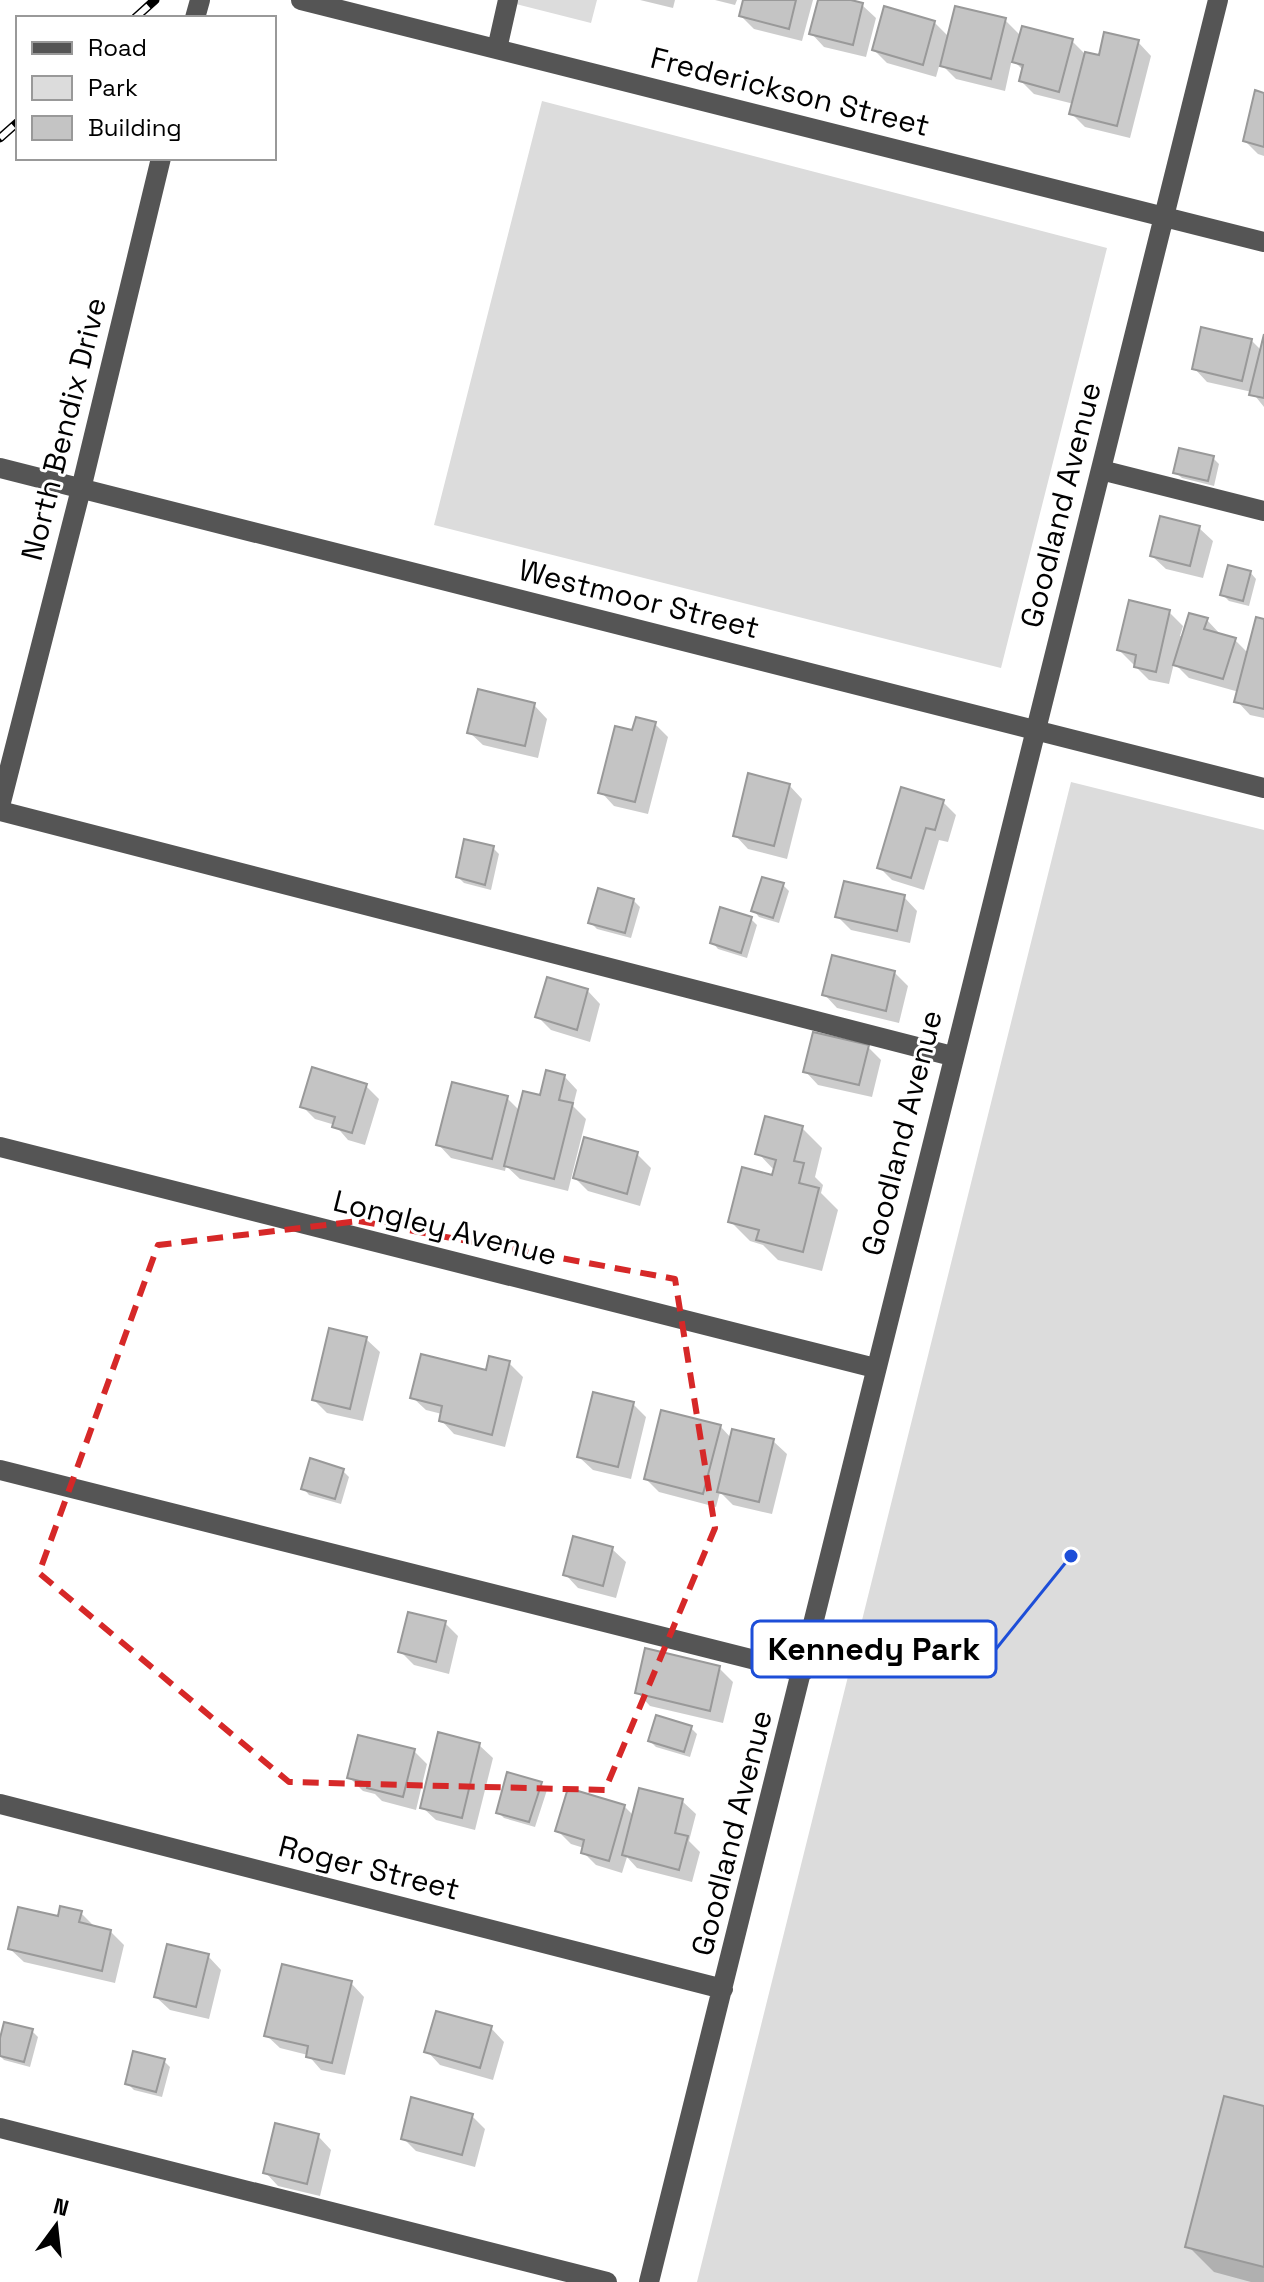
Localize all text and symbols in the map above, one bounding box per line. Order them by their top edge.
legend [16,16,276,160]
text: Road [88,32,147,63]
street label: Frederickson Street [647,38,934,145]
text: Park [88,72,138,103]
text: Building [88,112,182,143]
street label: North Bendix Drive [12,293,115,564]
street label: Goodland Avenue [1011,378,1110,632]
street label: Westmoor Street [515,550,763,647]
street label: Goodland Avenue [852,1006,951,1260]
street label: Longley Avenue [329,1181,561,1274]
callout: Kennedy Park [752,1621,996,1677]
text: Kennedy Park [768,1629,980,1669]
street label: Goodland Avenue [682,1706,781,1960]
street label: Roger Street [275,1826,464,1909]
north arrow [16,2186,96,2266]
text: N [50,2191,72,2222]

